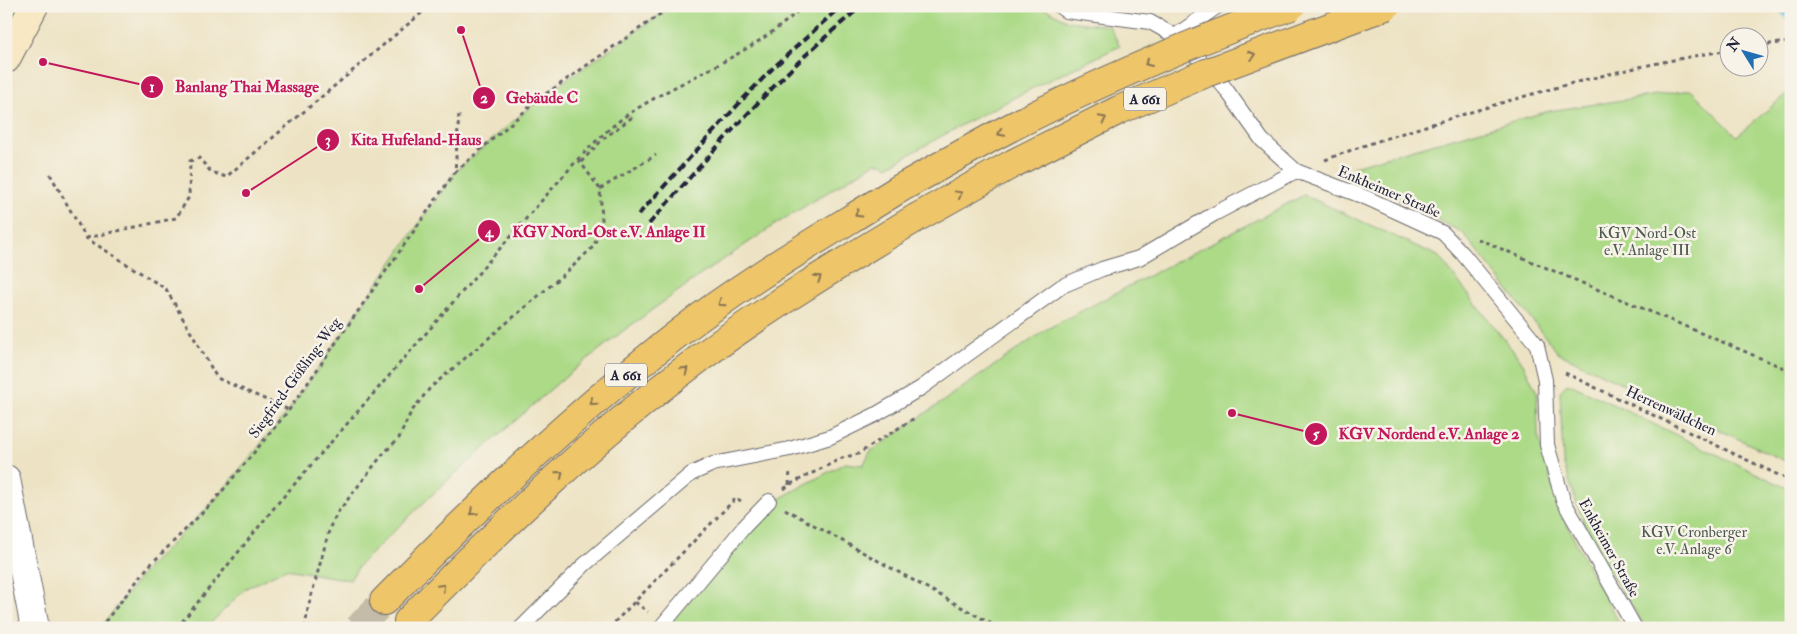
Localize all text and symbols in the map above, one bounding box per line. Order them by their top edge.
north arrow [1720,28,1770,78]
text: N [1723,34,1745,55]
one-way arrow [1247,51,1256,61]
one-way arrow [1144,57,1153,67]
callout: Banlang Thai Massage [140,71,329,102]
text: Banlang Thai Massage [175,77,319,98]
text: 1 [149,78,155,97]
callout: Gebäude C [471,82,589,113]
text: Gebäude C [506,88,579,108]
road number: A 661 [1124,88,1166,110]
text: 2 [480,89,488,108]
one-way arrow [1097,115,1106,125]
callout: Kita Hufeland-Haus [316,124,491,155]
one-way arrow [998,127,1007,137]
text: Kita Hufeland-Haus [351,130,482,150]
text: 3 [325,131,331,150]
street label: Enkheimer Straße [1335,162,1443,222]
one-way arrow [953,190,962,200]
one-way arrow [854,208,863,218]
callout: KGV Nord-Ost e.V. Anlage II [477,216,715,247]
text: KGV Nord-Ost e.V. Anlage II [512,222,706,243]
text: 4 [484,223,494,242]
park label: KGV Nord-Ost e.V. Anlage III [1598,224,1696,260]
one-way arrow [813,275,822,284]
one-way arrow [718,297,727,306]
street label: Siegfried-Gößling-Weg [245,313,346,442]
road number: A 661 [605,364,647,386]
one-way arrow [679,367,688,376]
street label: Herrenwäldchen [1623,382,1720,440]
one-way arrow [589,396,598,405]
callout: KGV Nordend e.V. Anlage 2 [1304,418,1530,449]
text: KGV Nordend e.V. Anlage 2 [1339,424,1519,445]
text: 5 [1313,425,1320,444]
one-way arrow [554,471,563,480]
street label: Enkheimer Straße [1574,495,1644,601]
one-way arrow [470,506,479,515]
park label: KGV Cronberger e.V. Anlage 6 [1641,523,1747,559]
one-way arrow [437,583,446,592]

